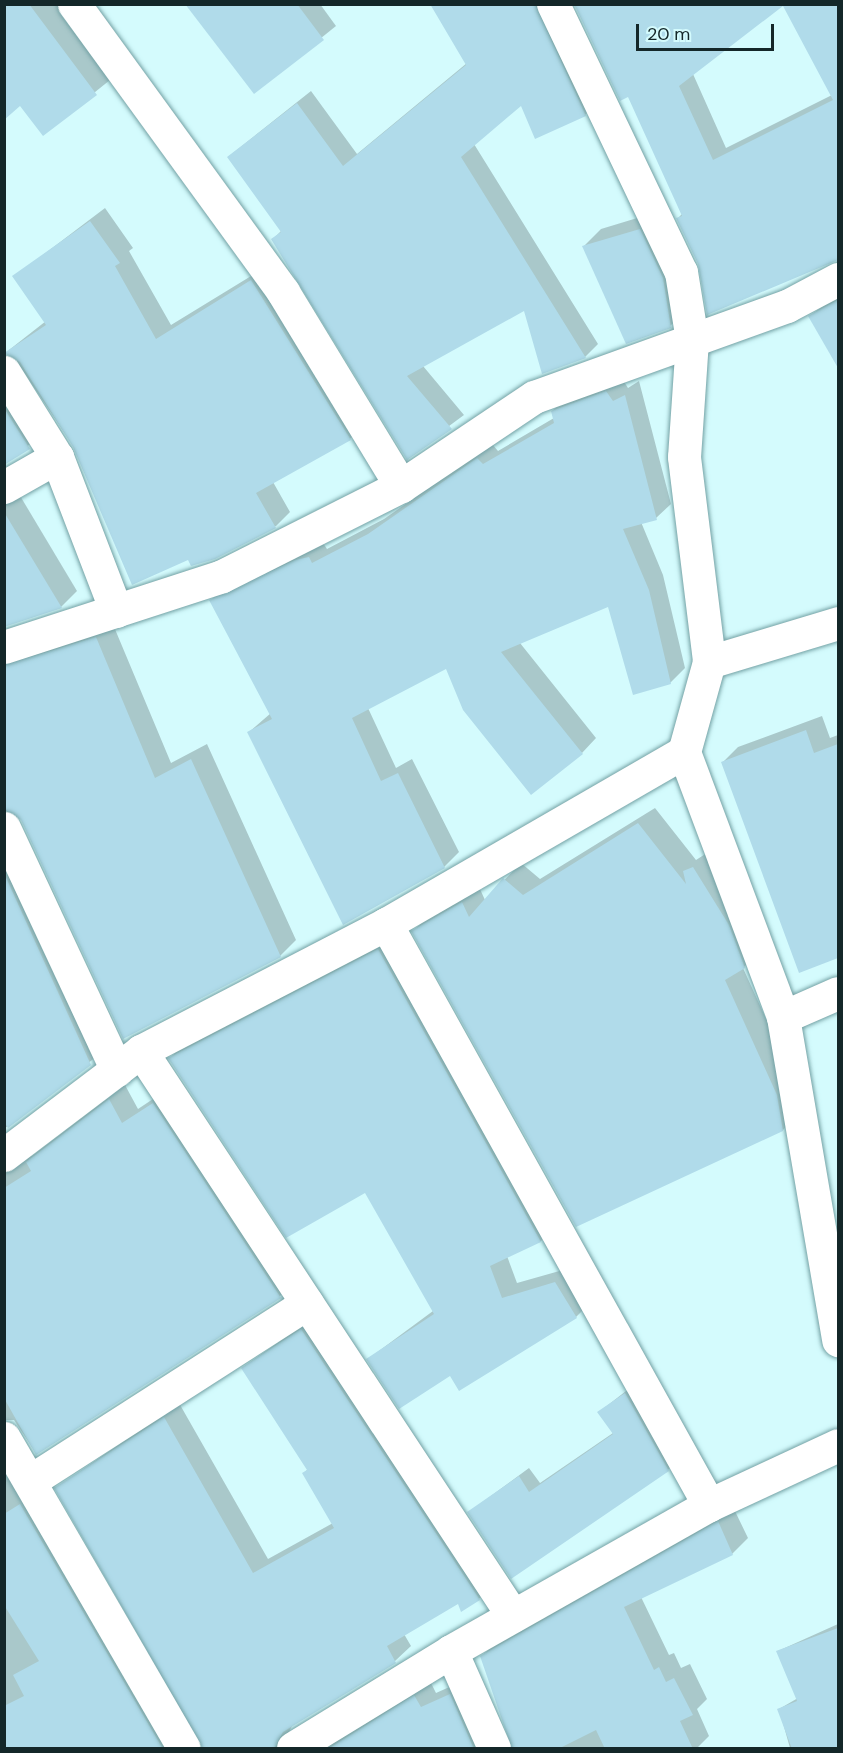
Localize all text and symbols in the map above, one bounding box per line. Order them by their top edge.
scale bar [639,12,777,50]
text: 20 m [647,22,690,46]

